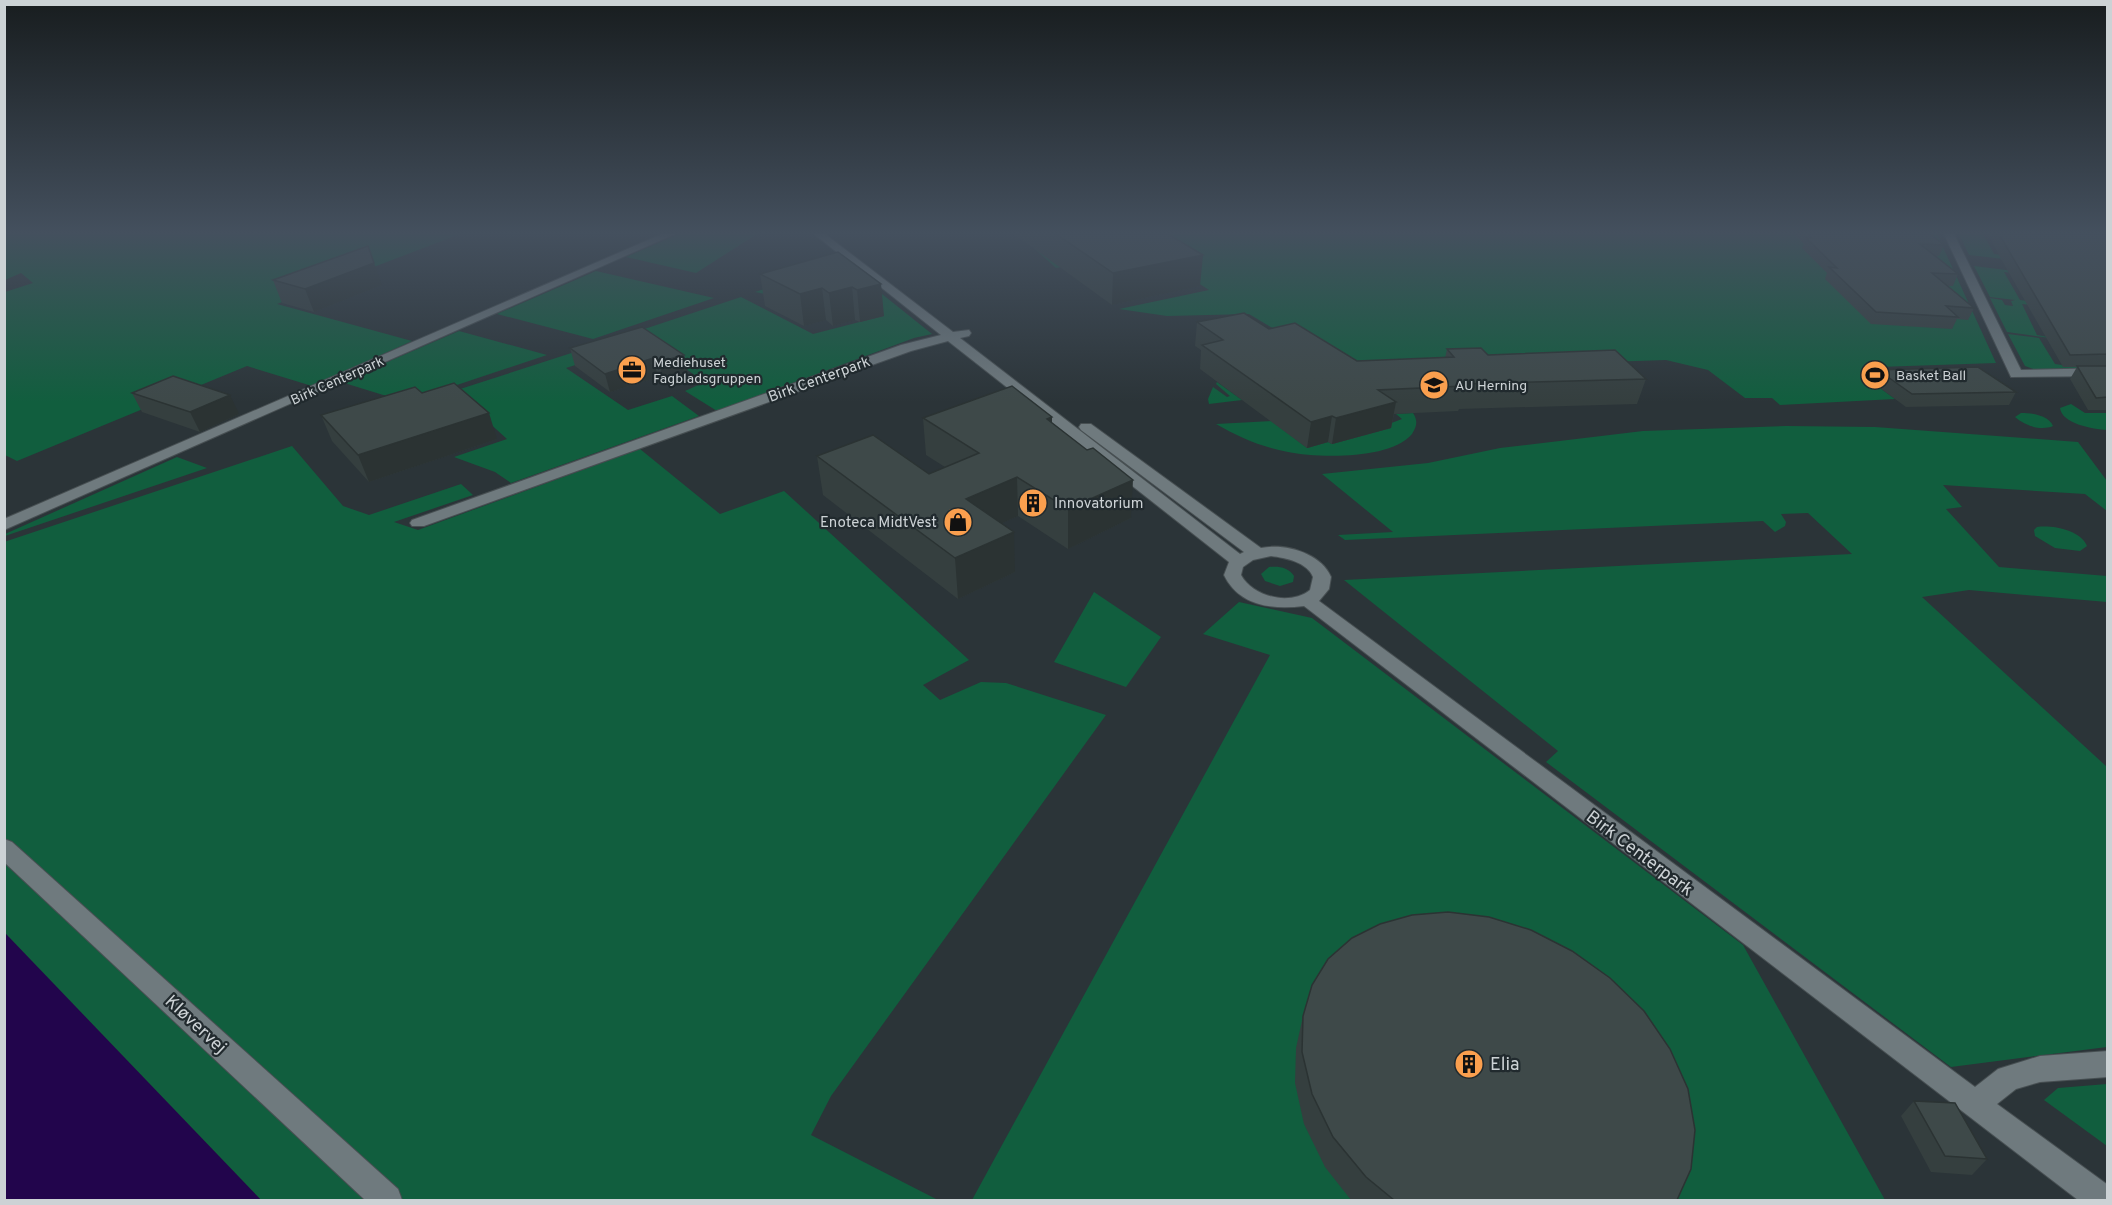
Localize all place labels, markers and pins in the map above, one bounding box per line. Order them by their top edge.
office icon: Mediehuset Fagbladsgruppen [616,354,648,386]
place label: Mediehuset Fagbladsgruppen [653,355,761,388]
sports icon: Basket Ball [1859,359,1891,391]
place label: Basket Ball [1896,368,1966,385]
school or university icon: AU Herning [1418,369,1450,401]
place label: AU Herning [1455,378,1527,395]
building icon: Innovatorium [1017,487,1049,519]
place label: Innovatorium [1054,495,1144,514]
shop icon: Enoteca MidtVest [942,506,974,538]
place label: Enoteca MidtVest [820,514,937,533]
building icon: Elia [1453,1048,1485,1080]
place label: Elia [1490,1054,1520,1077]

